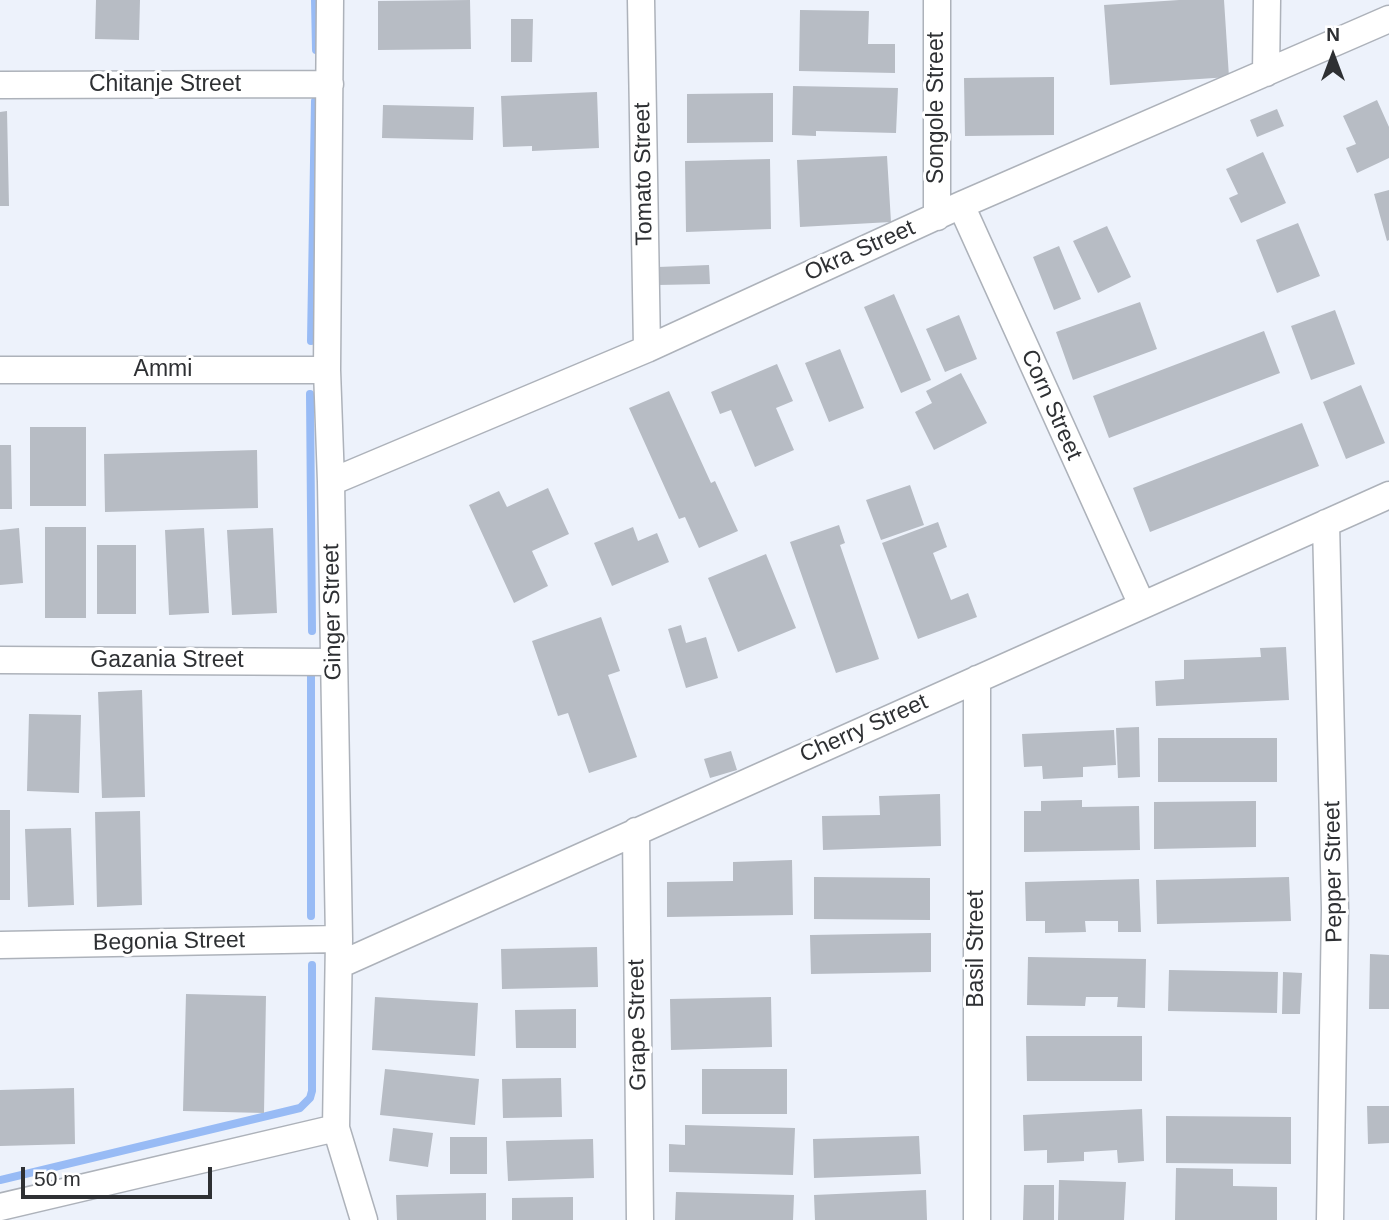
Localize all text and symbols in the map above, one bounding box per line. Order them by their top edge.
north arrow [1298,21,1368,91]
text: N [1326,24,1340,45]
street label: Songole Street [923,32,951,184]
street label: Chitanje Street [89,71,241,99]
street label: Tomato Street [629,102,659,246]
street label: Okra Street [801,214,919,288]
street label: Corn Street [1014,346,1088,464]
street label: Ammi [134,356,192,384]
street label: Ginger Street [318,543,348,681]
street label: Gazania Street [90,647,244,675]
street label: Cherry Street [796,689,932,769]
street label: Pepper Street [1319,801,1349,943]
street label: Basil Street [963,890,991,1008]
street label: Begonia Street [93,927,245,957]
street label: Grape Street [623,959,653,1091]
scale bar [24,1154,215,1198]
text: 50 m [34,1167,81,1190]

